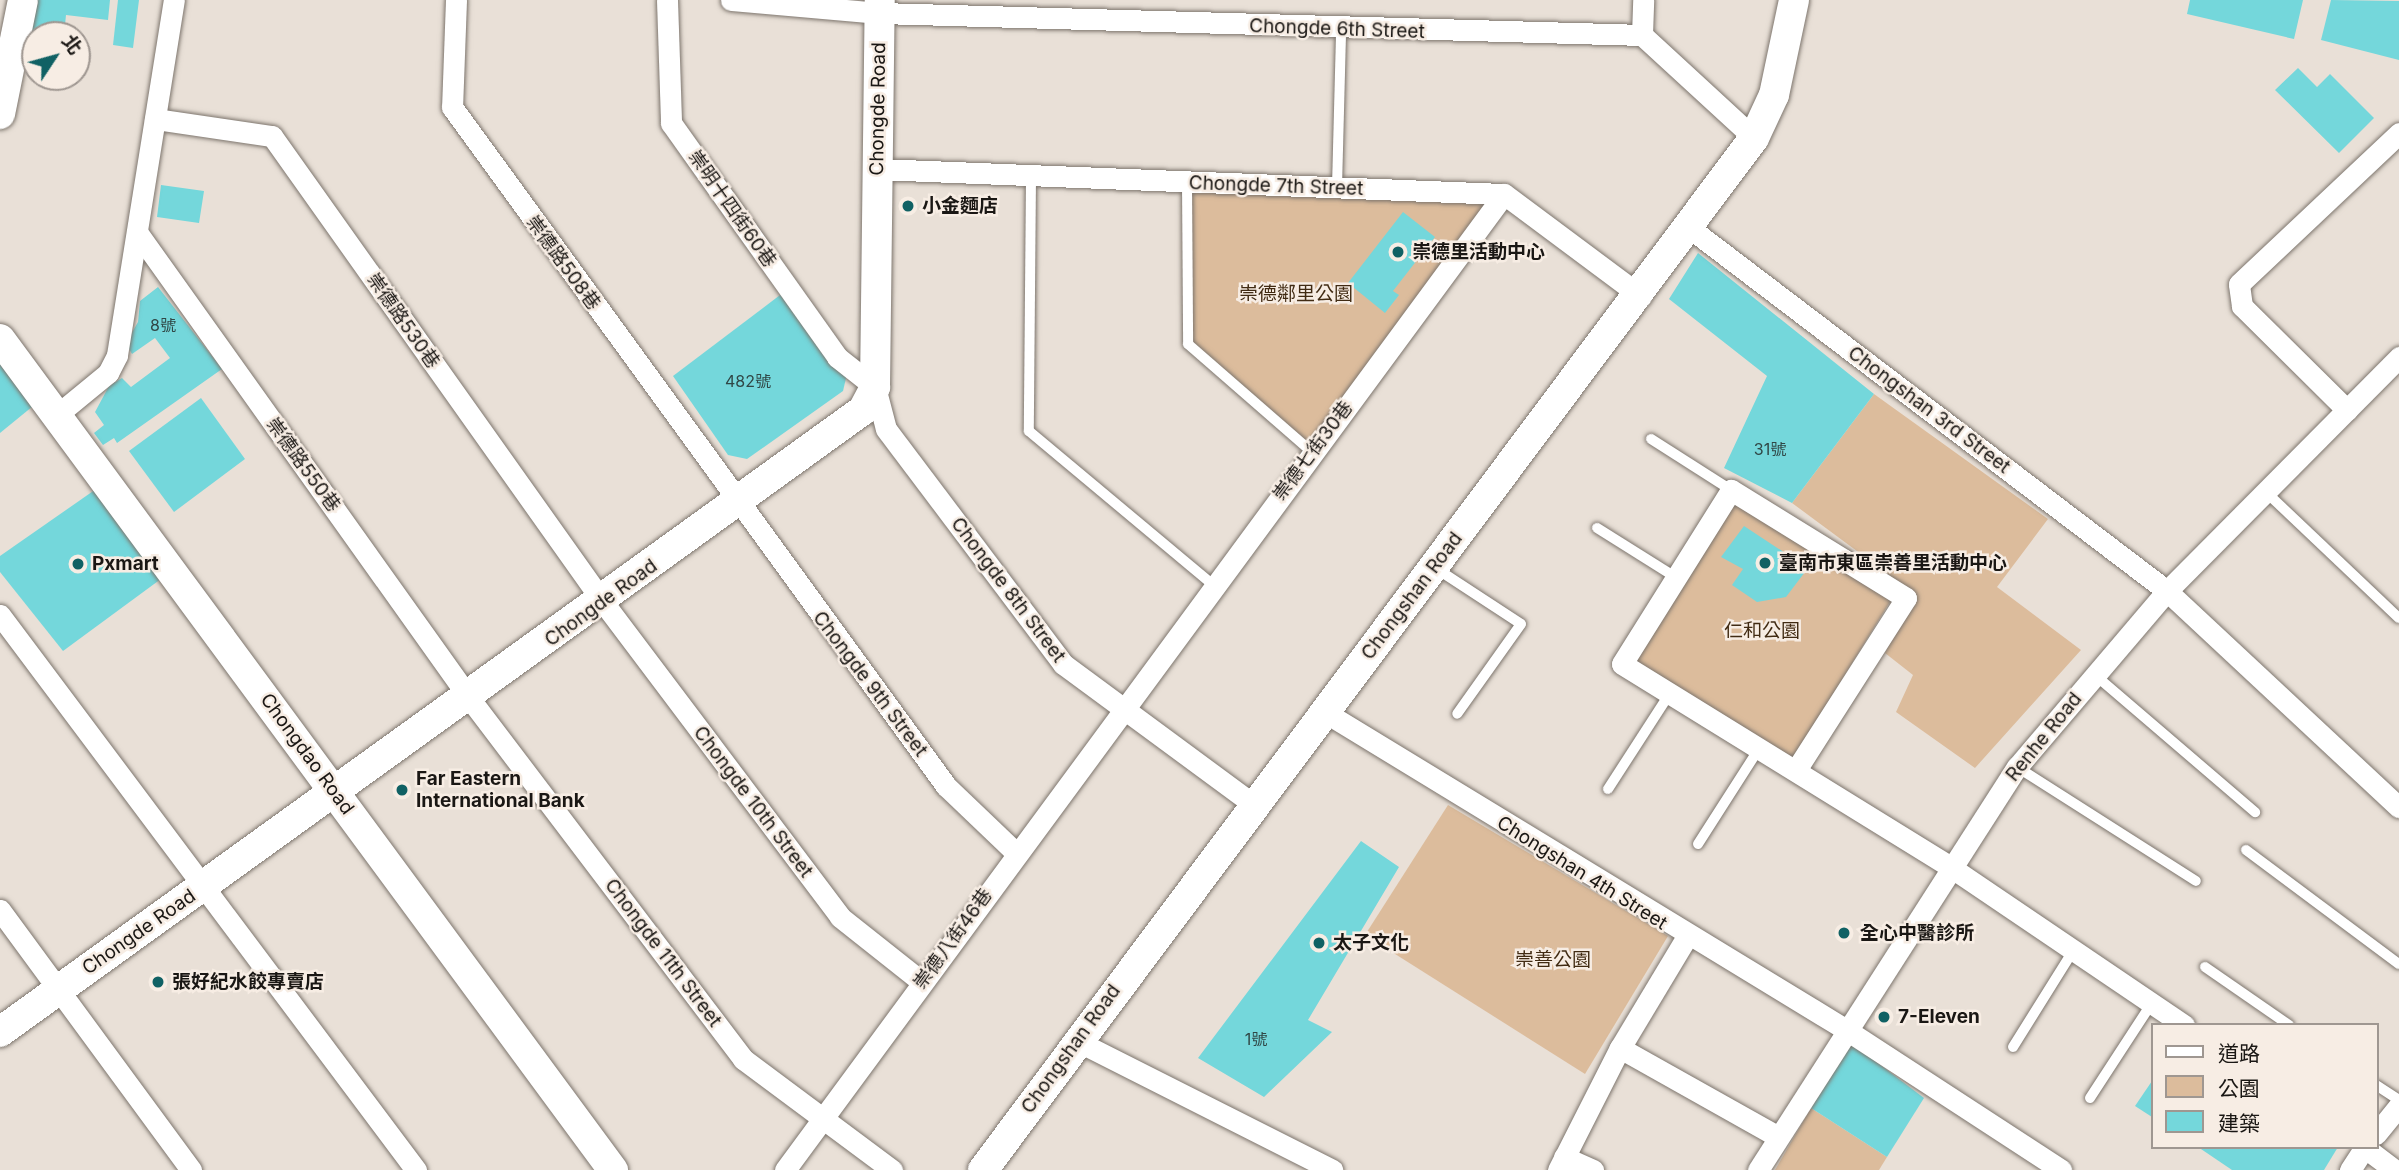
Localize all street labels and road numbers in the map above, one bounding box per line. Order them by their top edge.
street label: Chongde 6th Street [1249,15,1425,43]
street label: Chongde Road [865,42,891,176]
street label: 崇明十四街60巷 [683,146,781,272]
street label: Chongde 7th Street [1188,172,1364,200]
street label: 崇德路508巷 [521,211,605,315]
street label: 崇德路530巷 [362,269,444,373]
street label: Chongshan 3rd Street [1843,342,2015,478]
street label: 崇德七街30巷 [1268,397,1358,505]
street label: 崇德路550巷 [261,413,345,517]
street label: Chongde 8th Street [946,513,1070,667]
street label: Chongshan Road [1357,528,1467,664]
street label: Chongde Road [540,555,662,651]
street label: Chongde 9th Street [808,607,932,761]
street label: Renhe Road [2001,688,2087,786]
street label: Chongdao Road [255,689,359,819]
street label: Chongde 10th Street [689,722,817,882]
street label: Chongshan 4th Street [1493,811,1671,935]
street label: Chongde 11th Street [600,874,726,1032]
street label: Chongde Road [78,884,200,980]
street label: 崇德八街46巷 [909,884,997,994]
street label: Chongshan Road [1017,980,1125,1118]

